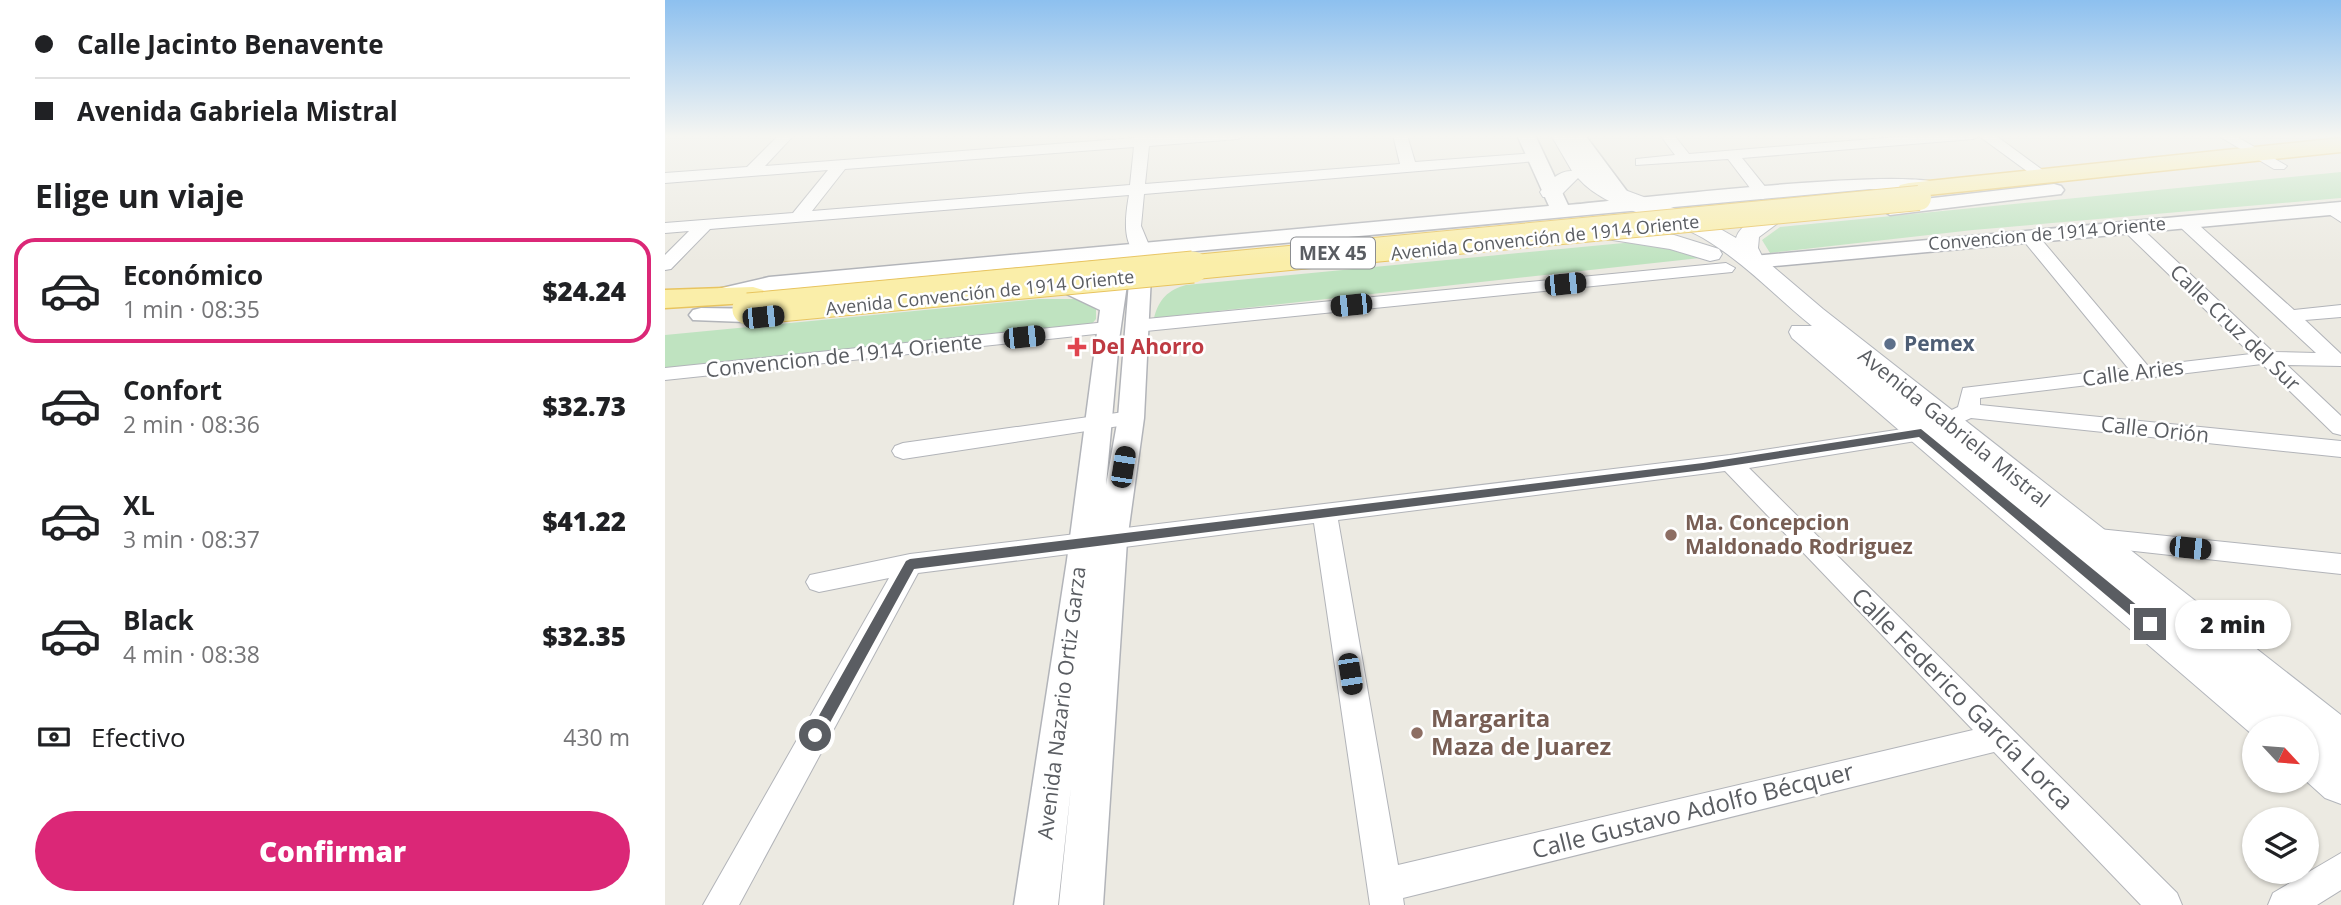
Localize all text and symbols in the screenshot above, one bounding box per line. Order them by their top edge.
text: Calle Jacinto Benavente [77,26,384,62]
text: Avenida Gabriela Mistral [77,93,398,129]
text: Elige un viaje [35,174,244,217]
street label: Avenida Convención de 1914 Oriente [1389,209,1700,265]
street label: Convencion de 1914 Oriente [1927,211,2167,255]
road number: MEX 45 [1291,238,1375,268]
text: Económico [123,257,263,293]
street label: Calle Cruz del Sur [2164,258,2307,397]
icon: car [39,259,102,322]
street label: Avenida Convención de 1914 Oriente [824,264,1135,320]
car [1544,271,1587,297]
text: $24.24 [543,273,626,309]
car [1330,292,1373,318]
text: 1 min · 08:35 [123,293,260,325]
car [742,304,785,330]
car [1003,324,1046,350]
street label: Convencion de 1914 Oriente [704,327,984,383]
place label: Pemex [1904,329,1976,357]
place label: Del Ahorro [1091,332,1204,360]
marker: Pemex [1882,336,1898,352]
marker: Del Ahorro [1069,339,1085,355]
street label: Avenida Gabriela Mistral [1853,341,2056,513]
street label: Calle Aries [2081,352,2185,392]
text: Confort [123,372,222,408]
icon: car [39,374,102,437]
text: $32.73 [543,388,626,424]
text: 2 min · 08:36 [123,408,260,440]
street label: Calle Orión [2100,409,2211,449]
car [1110,445,1137,489]
text: XL [123,487,155,523]
icon: car [39,489,102,552]
text: $41.22 [543,503,626,539]
place label: Ma. Concepcion Maldonado Rodriguez [1685,508,1913,560]
text: 3 min · 08:37 [123,523,260,555]
marker: Ma. Concepcion Maldonado Rodriguez [1663,527,1679,543]
car [2169,535,2212,561]
street label: Avenida Nazario Ortiz Garza [1030,565,1092,841]
street label: Calle Federico García Lorca [1845,580,2081,816]
callout: 2 min [2175,600,2290,648]
text: Black [123,602,194,638]
icon: car [39,604,102,667]
route end [2134,608,2166,640]
text: 2 min [2200,608,2266,640]
text: $32.35 [543,618,626,654]
text: 4 min · 08:38 [123,638,260,670]
car [1337,652,1364,696]
place label: Margarita Maza de Juarez [1431,701,1611,762]
north arrow [2242,716,2319,793]
map controls [2242,716,2319,884]
icon: cash [35,718,73,756]
text: Efectivo [91,719,186,755]
route start [799,719,831,751]
text: 430 m [563,721,630,753]
marker: Margarita Maza de Juarez [1409,725,1425,741]
street label: Calle Gustavo Adolfo Bécquer [1528,753,1857,866]
button: layers [2242,807,2319,884]
button: Confirmar [35,811,630,891]

